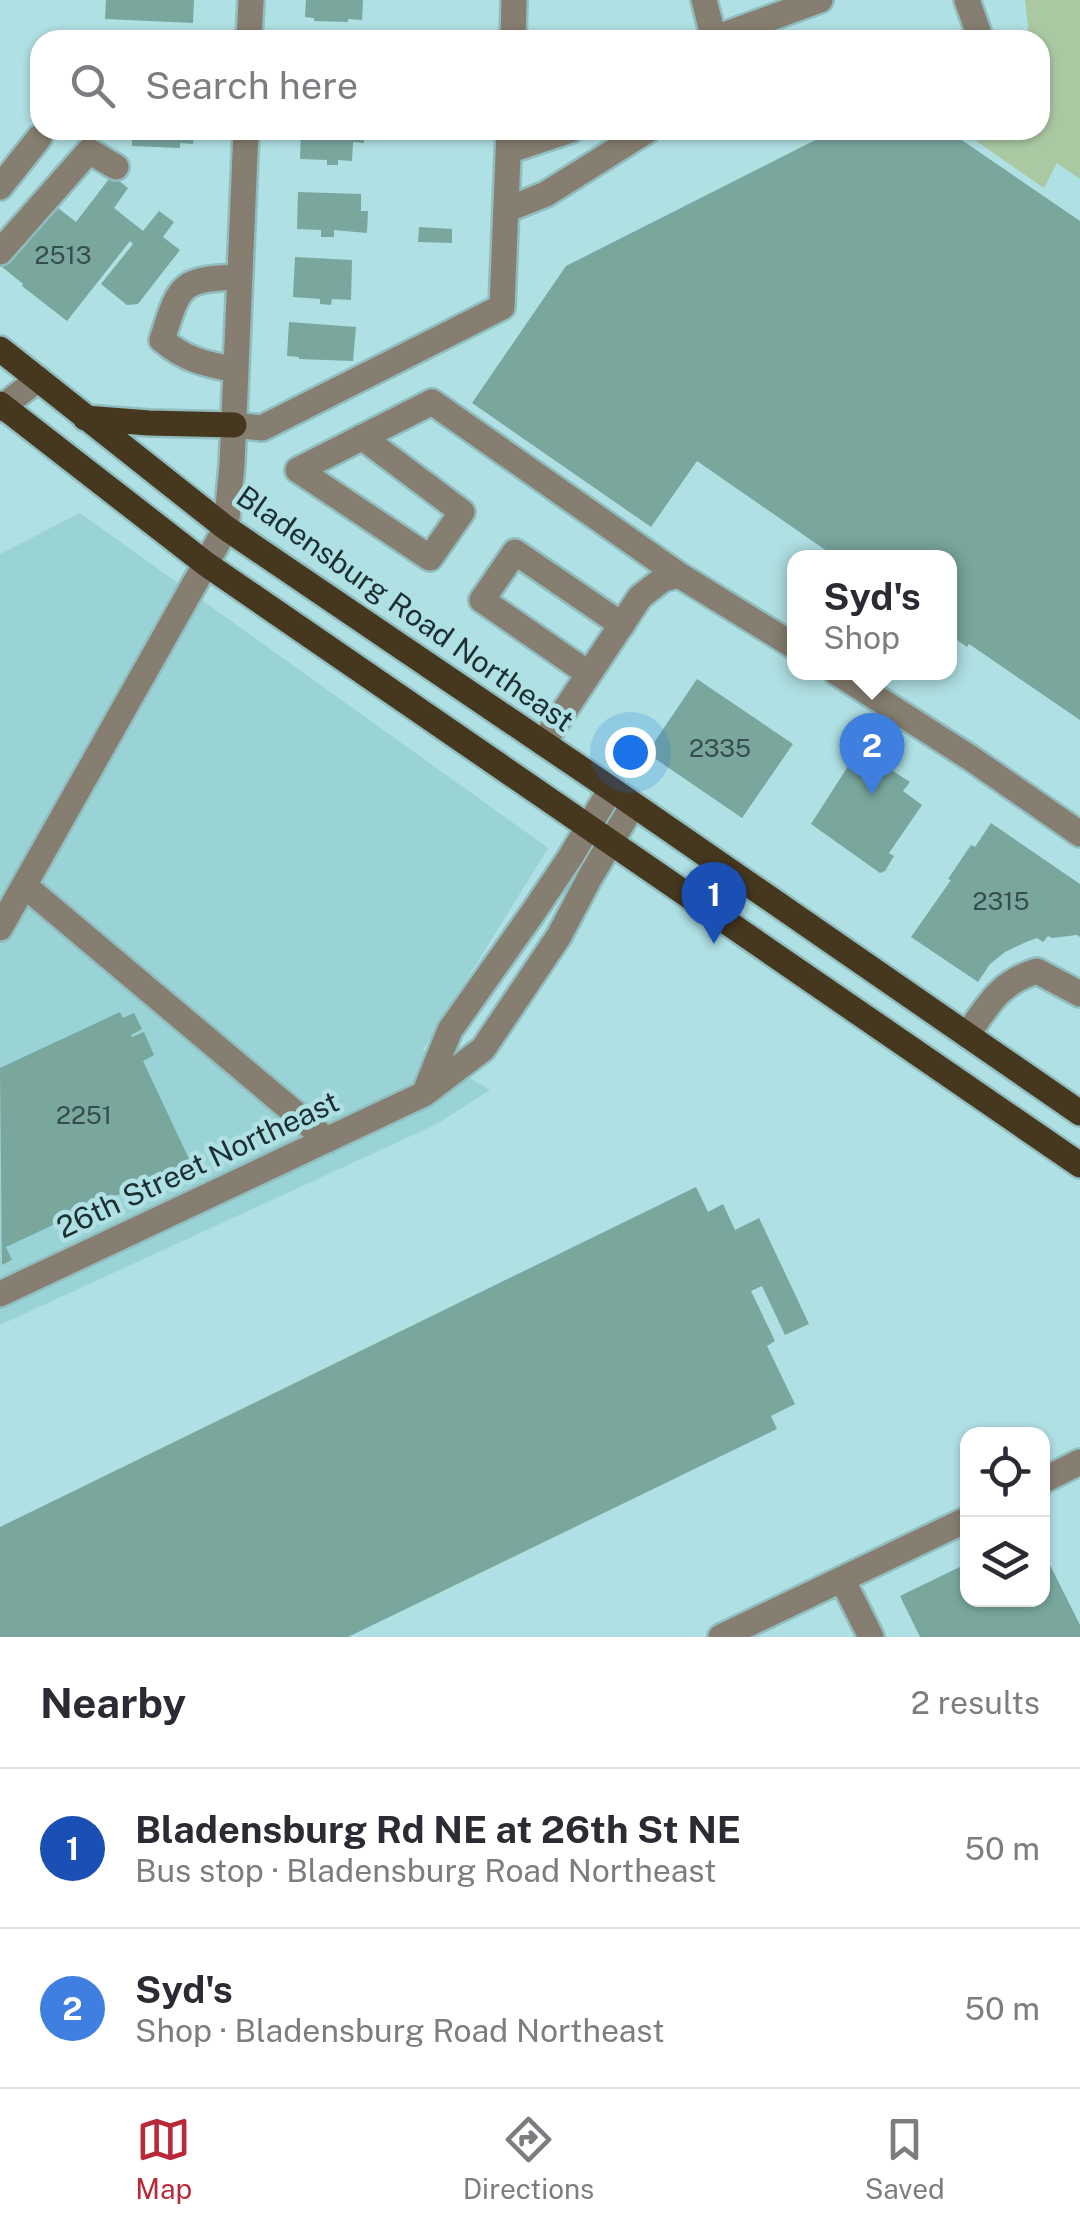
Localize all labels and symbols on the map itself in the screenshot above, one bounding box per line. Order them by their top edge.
house number: 2513 [35,240,91,270]
street label: Bladensburg Road Northeast [230,478,581,739]
pin: 2 [840,712,904,795]
your location [605,727,656,778]
house number: 2335 [689,733,751,763]
pin: 1 [682,862,746,944]
house number: 2315 [973,886,1029,916]
street label: 26th Street Northeast [51,1083,344,1245]
house number: 2251 [56,1100,112,1130]

